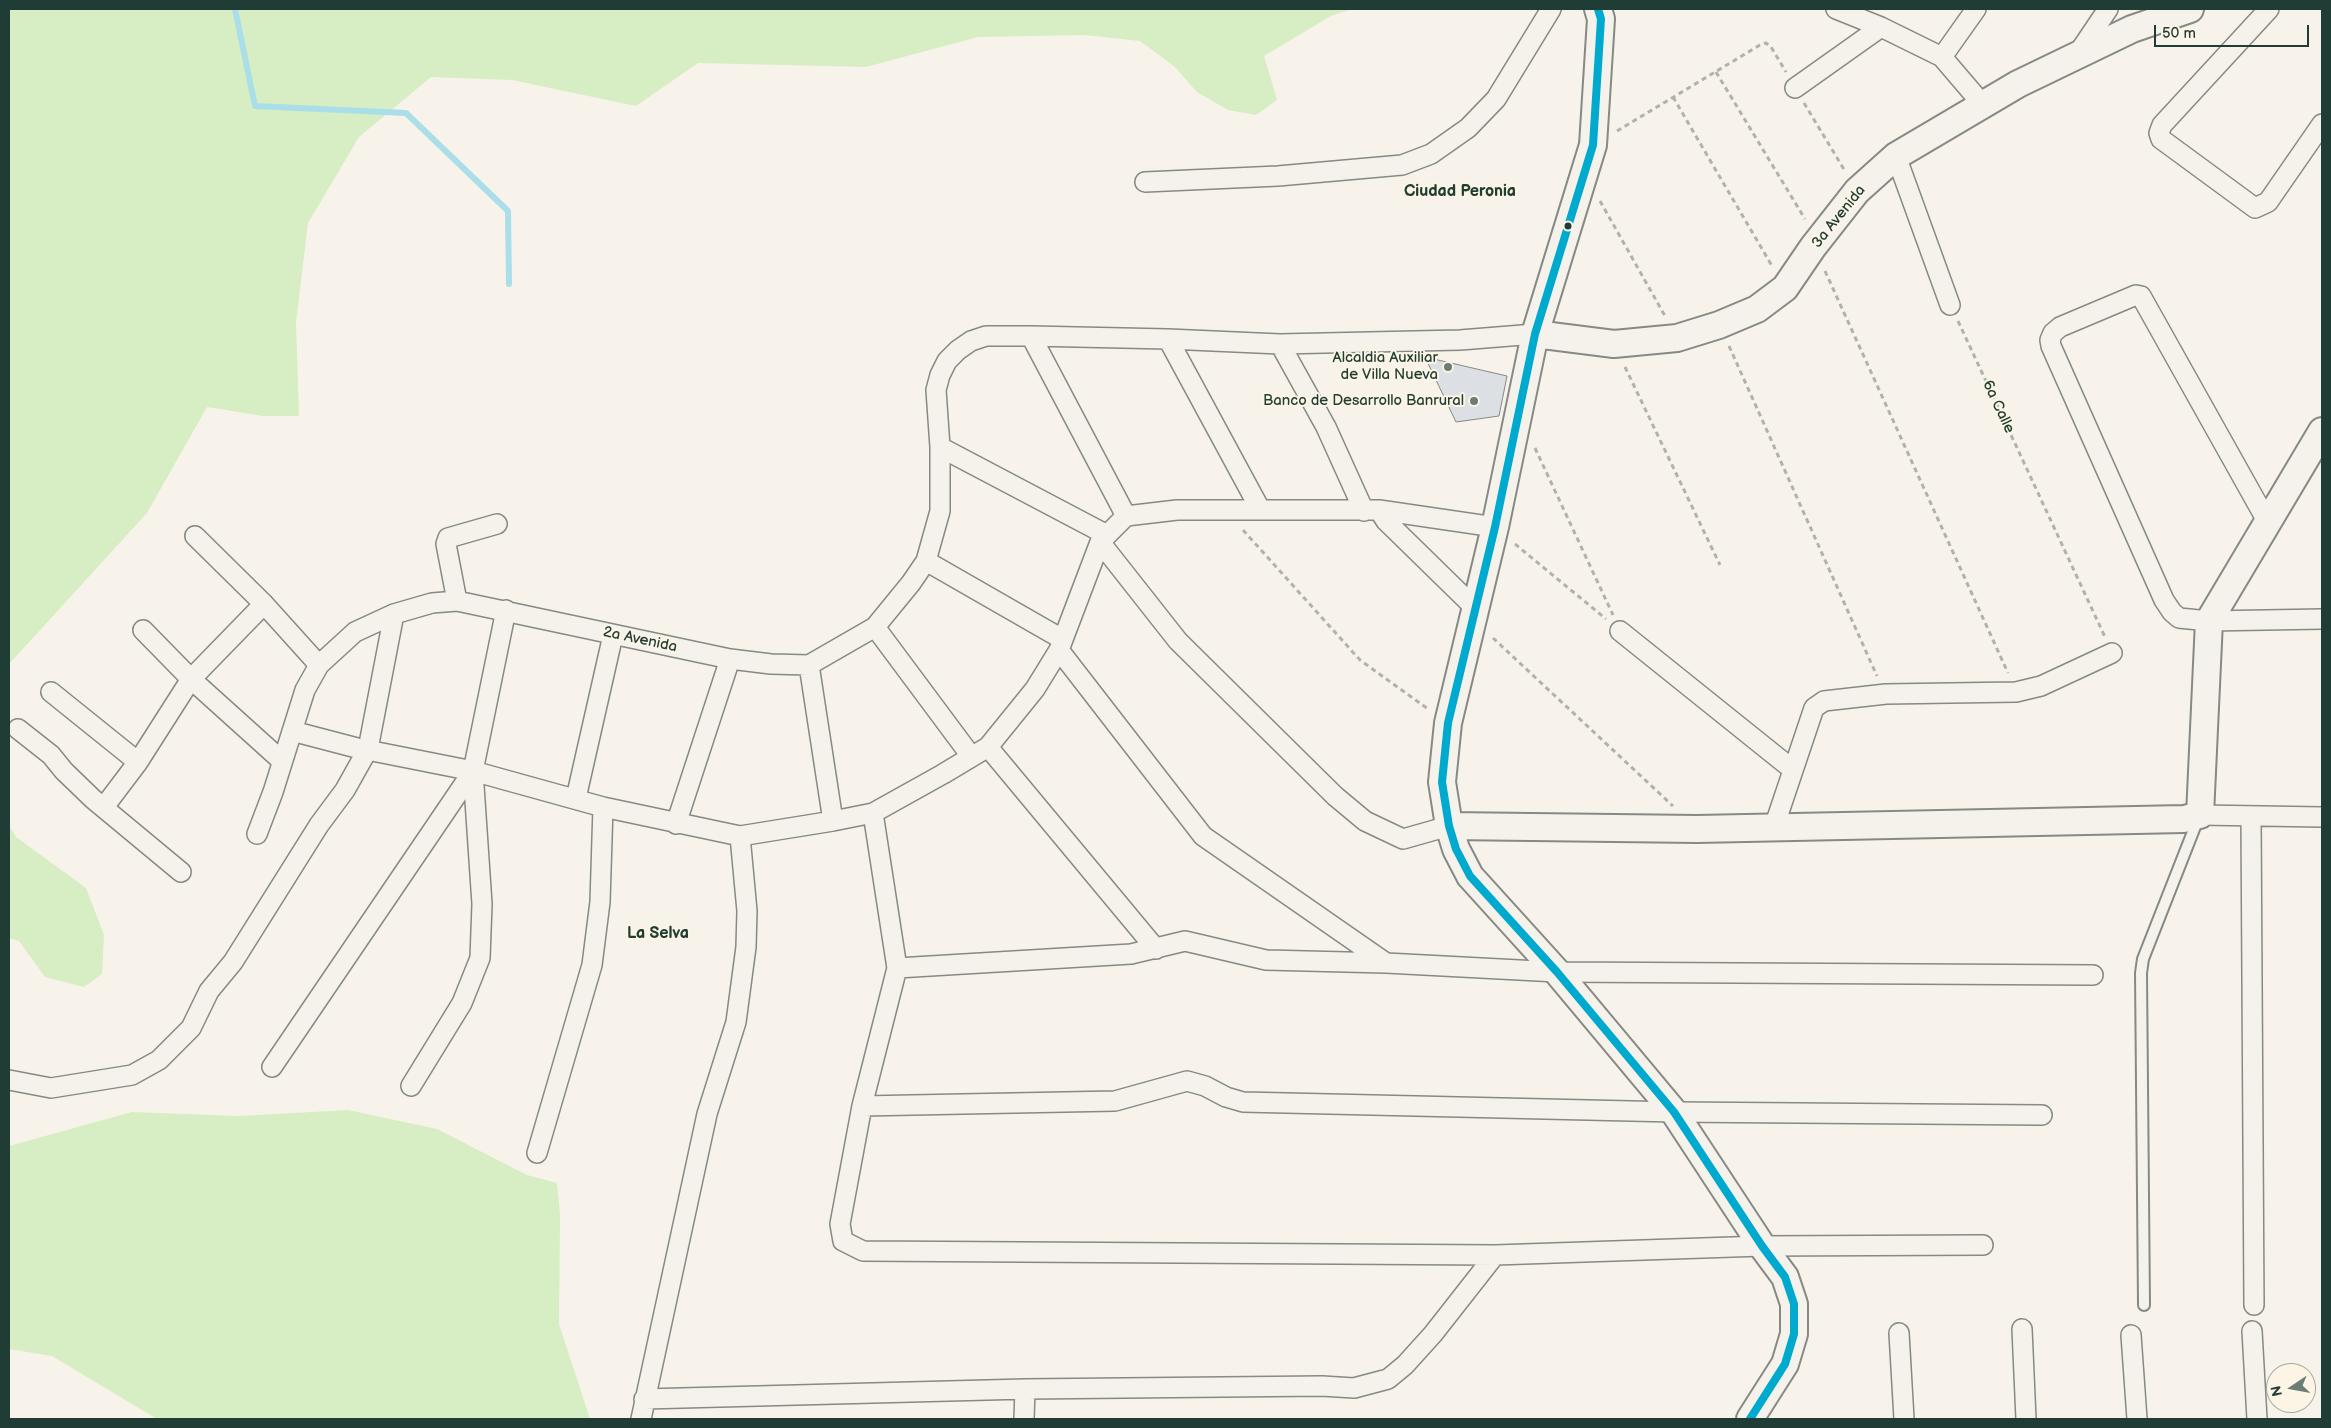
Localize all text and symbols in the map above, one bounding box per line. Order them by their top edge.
scale bar [2156,15,2311,47]
text: 50 m [2162,24,2196,43]
district label: Ciudad Peronia [1404,182,1516,202]
street label: 3a Avenida [1808,182,1870,252]
unlabelled marker [1563,221,1573,231]
place label: Alcaldia Auxiliar de Villa Nueva [1333,349,1438,384]
marker: Alcaldia Auxiliar de Villa Nueva [1442,361,1454,373]
street label: 6a Calle [1978,378,2018,436]
place label: Banco de Desarrollo Banrural [1263,392,1464,410]
marker: Banco de Desarrollo Banrural [1468,395,1480,407]
street label: 2a Avenida [601,623,679,657]
district label: La Selva [627,924,689,944]
north arrow [2266,1363,2316,1413]
text: N [2267,1384,2286,1398]

